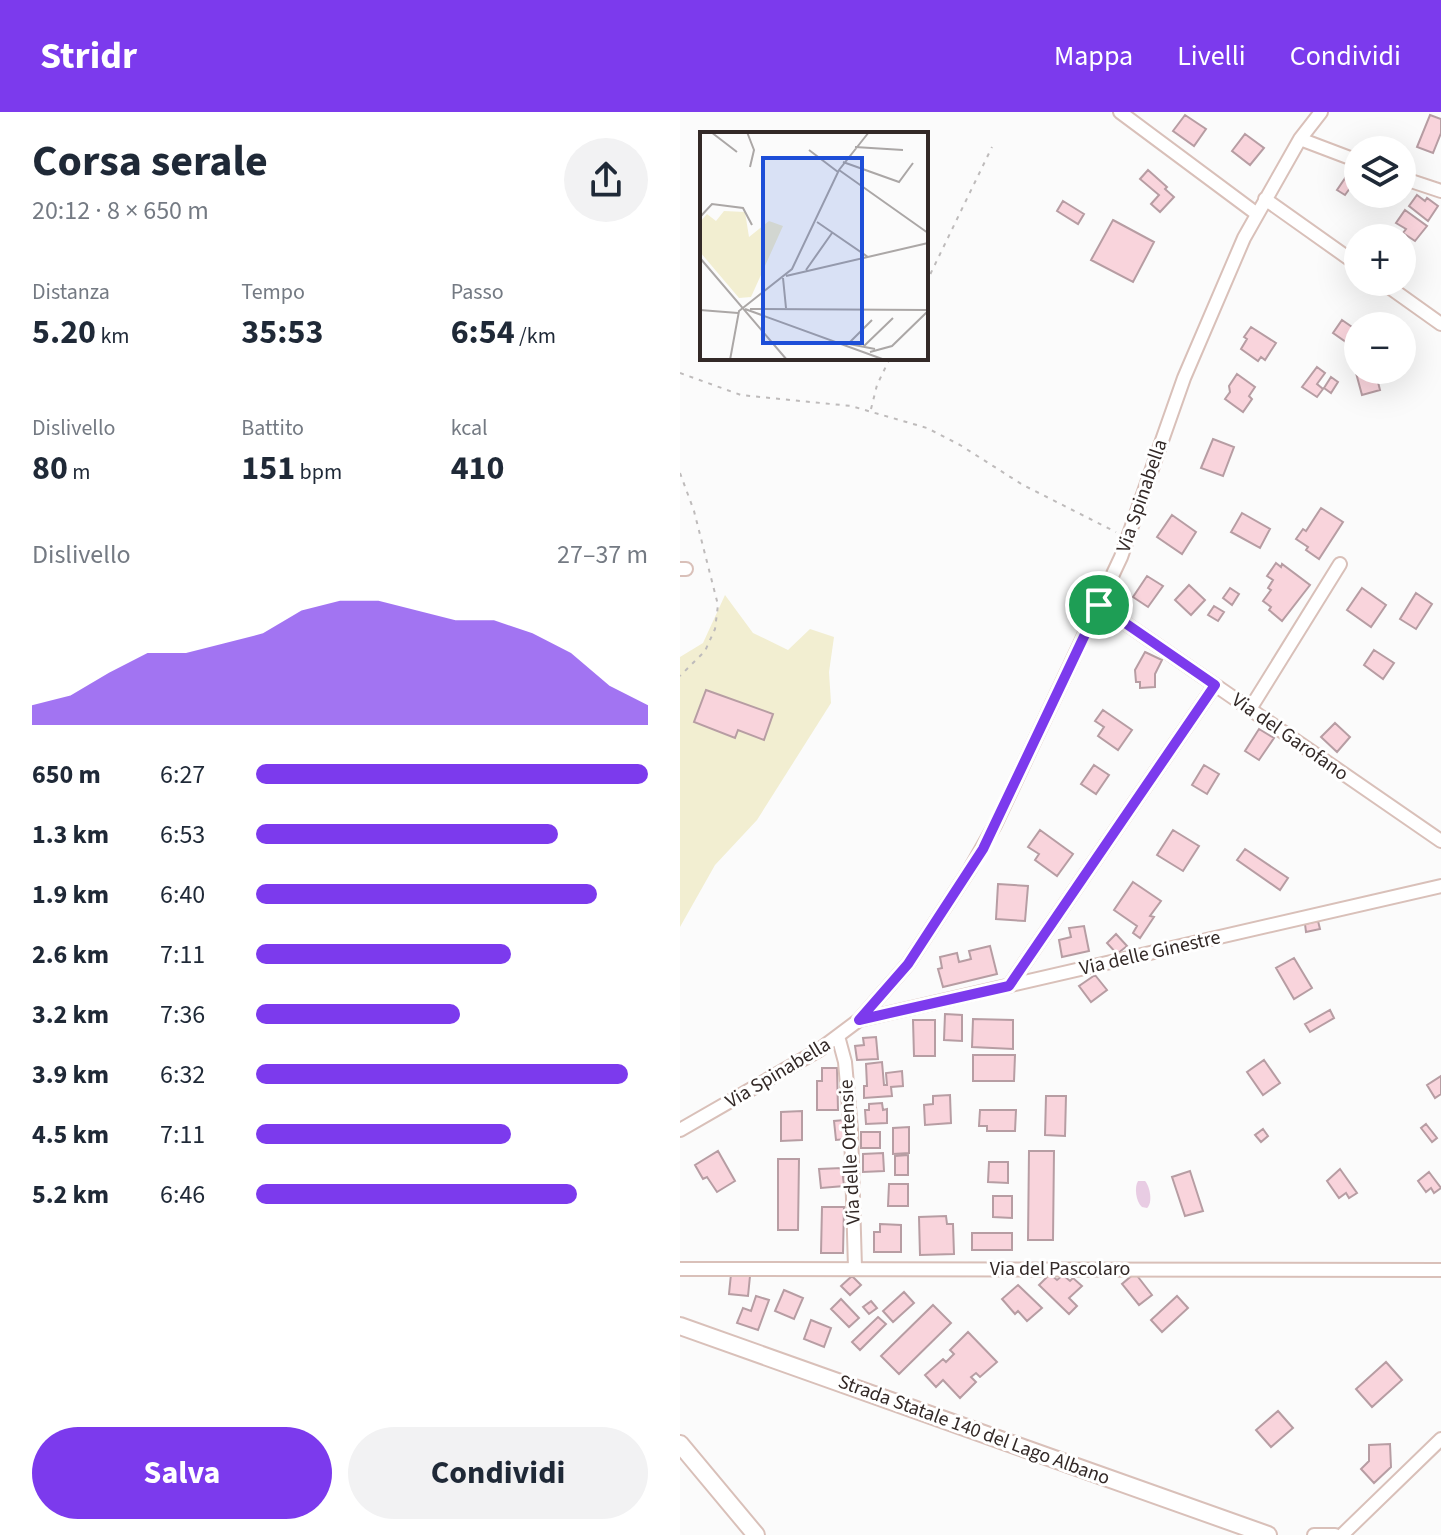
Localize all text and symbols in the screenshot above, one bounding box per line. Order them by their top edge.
text: Stridr [40,29,137,83]
text: Mappa [1054,36,1133,76]
text: Livelli [1177,36,1246,76]
text: Condividi [1290,36,1401,76]
text: Corsa serale [32,130,268,193]
inset map [700,132,928,360]
map controls [1344,136,1416,384]
button: layers [1344,136,1416,208]
button: share [564,138,648,222]
text: 20:12 · 8 × 650 m [32,192,209,229]
button: + [1344,224,1416,296]
text: Distanza [32,276,110,308]
text: Tempo [241,276,305,308]
text: Passo [451,276,504,308]
text: 5.20 [32,308,96,357]
text: 35:53 [241,308,323,357]
text: 6:54 [451,308,515,357]
button: − [1344,312,1416,384]
text: km [96,320,130,352]
text: /km [515,320,556,352]
text: Dislivello [32,412,115,444]
text: Battito [241,412,304,444]
text: kcal [451,412,488,444]
street label: Via Spinabella [1110,436,1174,556]
text: 80 [32,444,68,493]
text: 151 [241,444,295,493]
text: 410 [451,444,505,493]
text: m [68,456,91,488]
text: bpm [295,456,342,488]
text: Dislivello [32,536,131,573]
text: 27–37 m [557,536,648,573]
pin [1065,571,1133,639]
icon: arrive [1077,583,1121,627]
street label: Via del Garofano [1226,686,1354,788]
text: 650 m [32,756,101,793]
text: 6:27 [160,756,205,793]
text: 1.3 km [32,816,109,853]
text: 6:53 [160,816,205,853]
text: 1.9 km [32,876,109,913]
text: 6:40 [160,876,205,913]
street label: Via delle Ginestre [1077,923,1223,983]
text: 2.6 km [32,936,109,973]
text: 7:11 [160,936,205,973]
text: 3.2 km [32,996,109,1033]
text: 7:36 [160,996,205,1033]
street label: Via Spinabella [720,1031,836,1115]
text: 3.9 km [32,1056,109,1093]
text: 6:32 [160,1056,205,1093]
street label: Via delle Ortensie [832,1079,868,1225]
text: 4.5 km [32,1116,109,1153]
text: 7:11 [160,1116,205,1153]
text: 5.2 km [32,1176,109,1213]
text: 6:46 [160,1176,205,1213]
street label: Via del Pascolaro [990,1255,1130,1283]
street label: Strada Statale 140 del Lago Albano [834,1368,1114,1492]
button: Salva [32,1427,332,1519]
button: Condividi [348,1427,648,1519]

